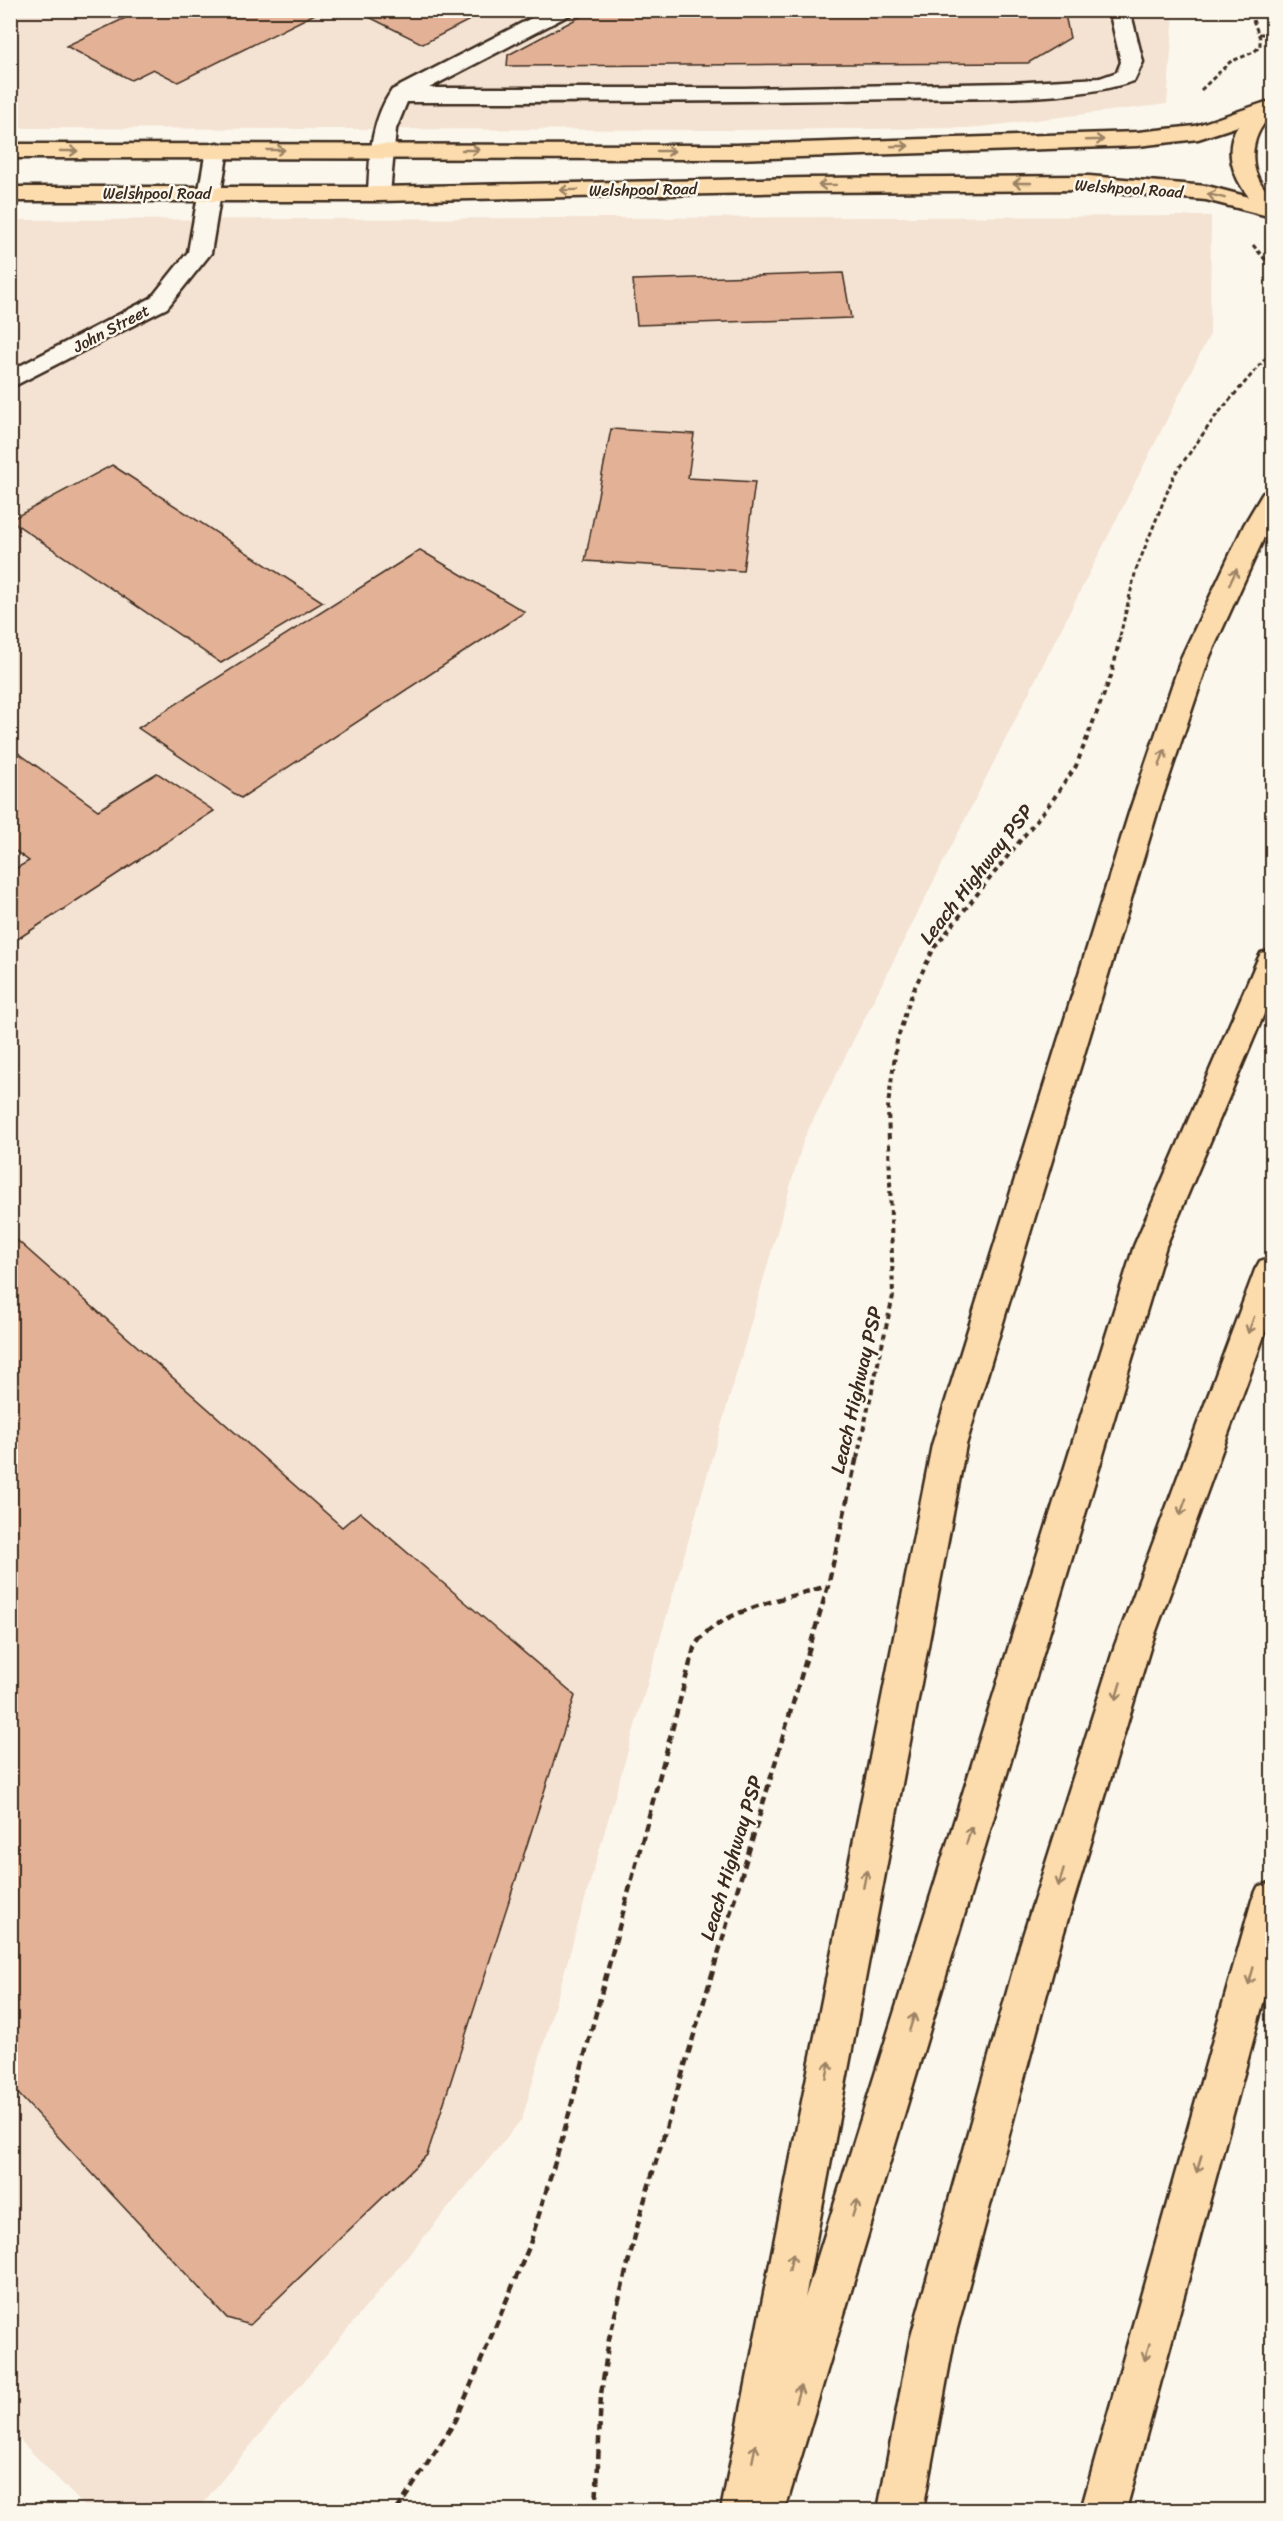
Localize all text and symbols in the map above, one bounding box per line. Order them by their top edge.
one-way arrow [1084,134,1104,146]
one-way arrow [889,141,909,152]
one-way arrow [265,144,285,156]
one-way arrow [460,144,480,156]
one-way arrow [58,145,78,157]
one-way arrow [655,145,675,157]
street label: Welshpool Road [1074,170,1186,207]
street label: Welshpool Road [589,174,699,205]
one-way arrow [1012,177,1032,189]
street label: Welshpool Road [103,179,213,208]
one-way arrow [817,179,837,191]
one-way arrow [559,184,579,196]
one-way arrow [1207,189,1226,201]
street label: John Street [67,296,155,361]
one-way arrow [1228,568,1240,586]
one-way arrow [1157,749,1168,768]
street label: Leach Highway PSP [910,796,1043,952]
street label: Leach Highway PSP [820,1302,893,1477]
one-way arrow [1244,1315,1255,1333]
one-way arrow [1177,1498,1188,1516]
one-way arrow [1112,1681,1123,1700]
street label: Leach Highway PSP [690,1771,773,1945]
one-way arrow [964,1826,975,1845]
one-way arrow [1055,1868,1066,1887]
one-way arrow [860,1869,871,1889]
one-way arrow [1245,1966,1256,1985]
one-way arrow [907,2013,918,2032]
one-way arrow [823,2061,834,2081]
one-way arrow [1193,2154,1204,2173]
one-way arrow [850,2199,861,2218]
one-way arrow [786,2252,797,2272]
one-way arrow [1141,2342,1152,2361]
one-way arrow [793,2385,804,2404]
one-way arrow [749,2444,760,2463]

